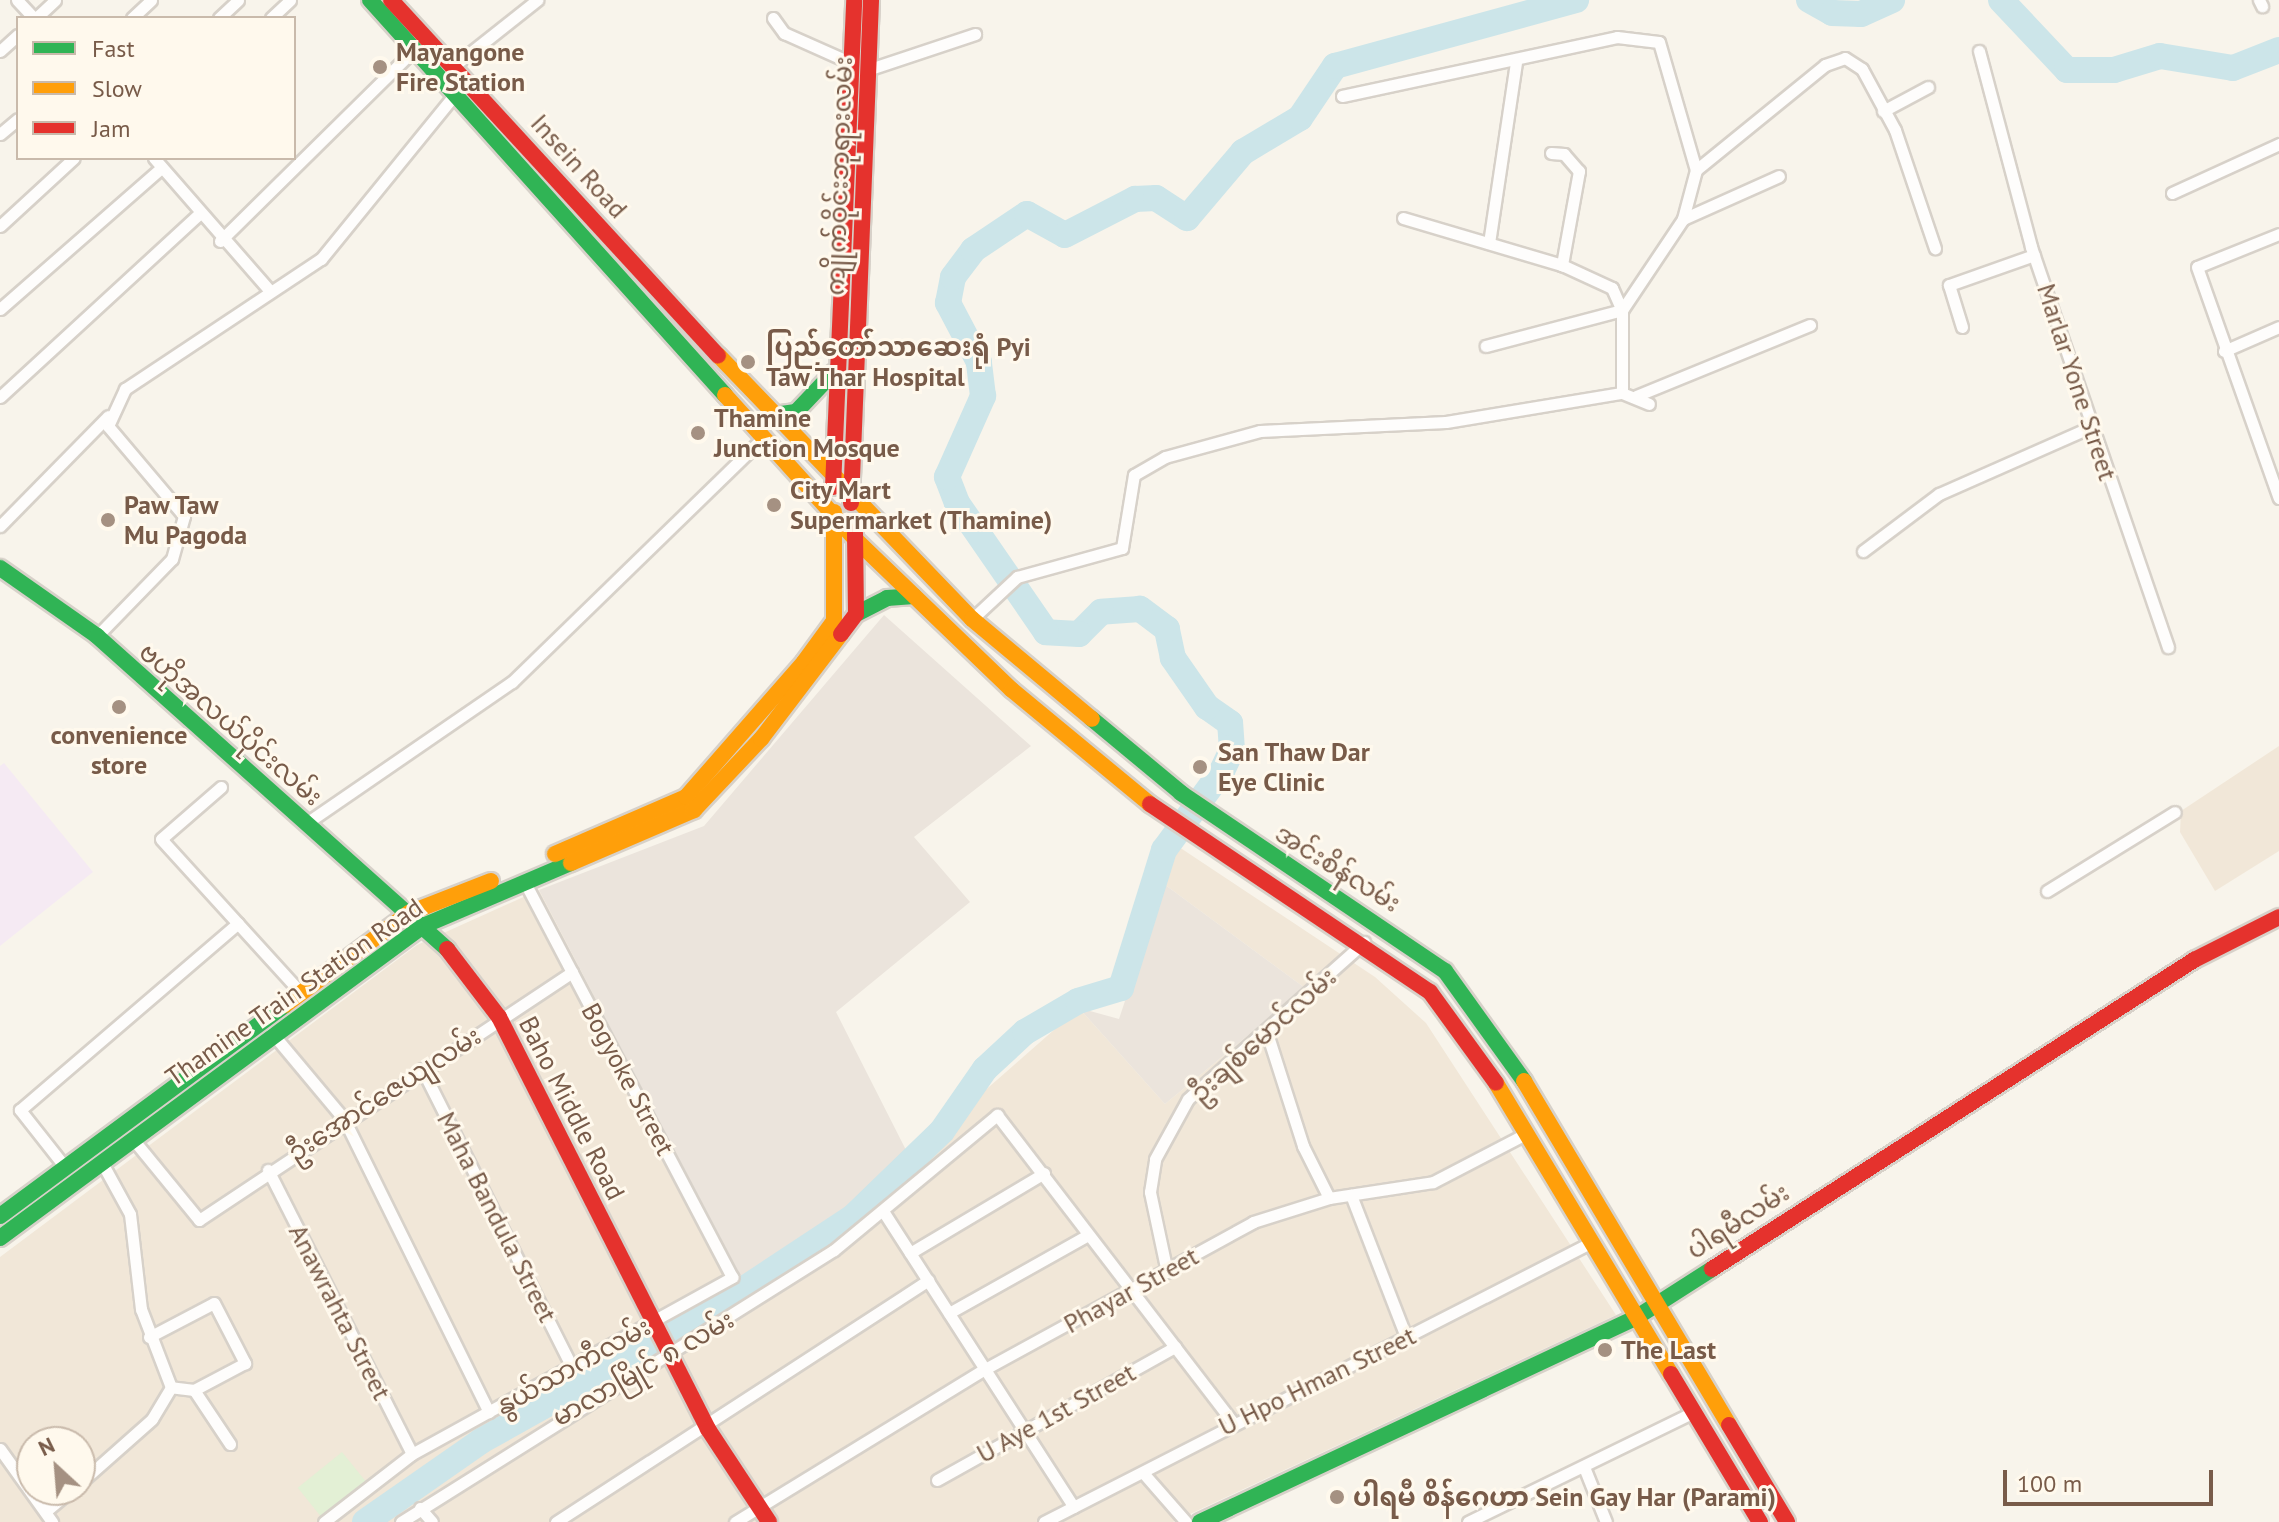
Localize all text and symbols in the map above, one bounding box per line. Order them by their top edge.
legend [16,16,296,160]
text: Fast [92,33,135,64]
place label: Mayangone Fire Station [396,36,525,98]
street label: ကျိုက်ဝိုင်းဘုရားလမ်း [819,56,859,296]
marker: Mayangone Fire Station [371,58,389,76]
text: Slow [92,73,142,104]
street label: Insein Road [524,108,634,224]
text: Jam [92,113,130,144]
street label: Marlar Yone Street [2030,279,2124,485]
place label: ပြည်တော်သာဆေးရုံ Pyi Taw Thar Hospital [766,331,1031,392]
marker: ပြည်တော်သာဆေးရုံ Pyi Taw Thar Hospital [737,351,759,373]
place label: Thamine Junction Mosque [714,402,900,464]
marker: Thamine Junction Mosque [689,424,707,442]
place label: City Mart Supermarket (Thamine) [790,474,1052,536]
place label: Paw Taw Mu Pagoda [124,489,247,550]
marker: City Mart Supermarket (Thamine) [765,496,783,514]
marker: Paw Taw Mu Pagoda [99,511,117,529]
street label: ဗဟိုအလယ်ပိုင်းလမ်း [133,636,329,812]
marker: convenience store [110,698,128,716]
place label: convenience store [51,719,187,780]
place label: San Thaw Dar Eye Clinic [1218,736,1371,798]
marker: San Thaw Dar Eye Clinic [1189,756,1211,778]
street label: အင်းစိန်လမ်း [1270,817,1406,919]
street label: Thamine Train Station Road [159,891,429,1093]
street label: ဦးချစ်မောင်လမ်း [1183,961,1343,1109]
street label: Bogyoke Street [575,998,681,1160]
street label: Baho Middle Road [512,1011,632,1205]
street label: ဦးအောင်ဇေယျလမ်း [281,1020,487,1168]
street label: Maha Bandula Street [431,1107,563,1327]
street label: ပါရမီလမ်း [1681,1176,1795,1266]
street label: Anawrahta Street [282,1219,398,1405]
street label: Phayar Street [1058,1240,1204,1340]
street label: မာလာမြိုင် ၈ လမ်း [547,1303,739,1433]
street label: နွယ်သာကီလမ်း [490,1311,656,1421]
street label: U Hpo Hman Street [1213,1320,1421,1442]
place label: The Last [1621,1334,1716,1366]
marker: The Last [1596,1341,1614,1359]
street label: U Aye 1st Street [971,1356,1141,1470]
north arrow [16,1426,96,1506]
text: N [34,1430,59,1462]
scale bar [2007,1454,2217,1504]
text: 100 m [2017,1468,2082,1499]
place label: ပါရမီ စိန်ဂေဟာ Sein Gay Har (Parami) [1353,1481,1777,1513]
marker: ပါရမီ စိန်ဂေဟာ Sein Gay Har (Parami) [1328,1488,1346,1506]

